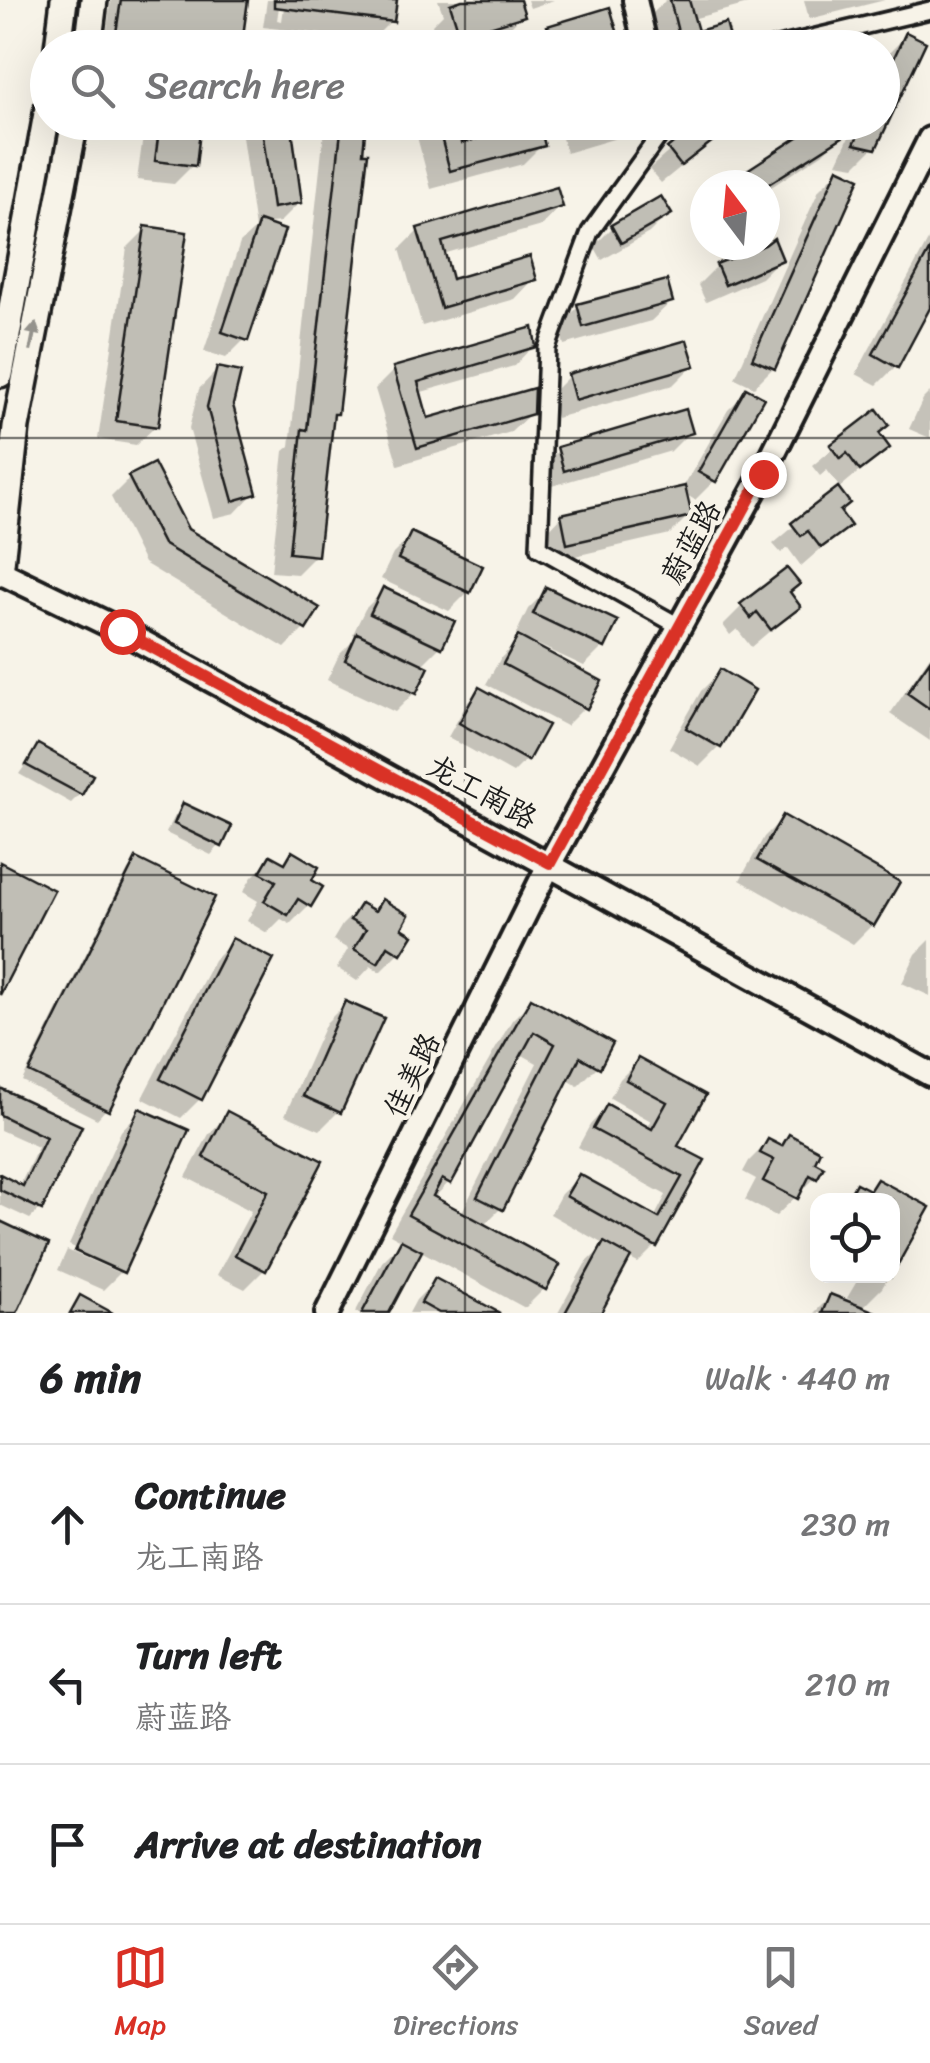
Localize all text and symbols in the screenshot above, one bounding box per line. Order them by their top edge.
search box [30,30,900,140]
text: Search here [145,52,345,119]
icon: search [65,58,120,113]
north arrow [690,170,780,260]
one-way arrow [26,321,42,352]
route end [741,452,787,498]
street label: 蔚蓝路 [646,490,736,594]
route start [100,609,146,655]
street label: 龙工南路 [416,739,548,845]
street label: 佳美路 [368,1023,456,1127]
map controls [810,1193,900,1283]
button: locate [810,1193,900,1283]
text: 6 min [40,1341,141,1415]
text: Walk · 440 m [705,1350,890,1407]
text: Continue [135,1462,286,1529]
text: 230 m [801,1496,890,1553]
icon: ahead [40,1497,95,1552]
text: 龙工南路 [135,1529,263,1586]
text: Turn left [135,1622,281,1689]
text: 210 m [805,1656,890,1713]
icon: left [40,1657,95,1712]
text: 蔚蓝路 [135,1689,231,1746]
text: Arrive at destination [135,1811,482,1878]
icon: arrive [40,1817,95,1872]
tab: Map [113,1940,168,2049]
tab: Directions [393,1940,518,2049]
tab: Saved [744,1940,817,2049]

